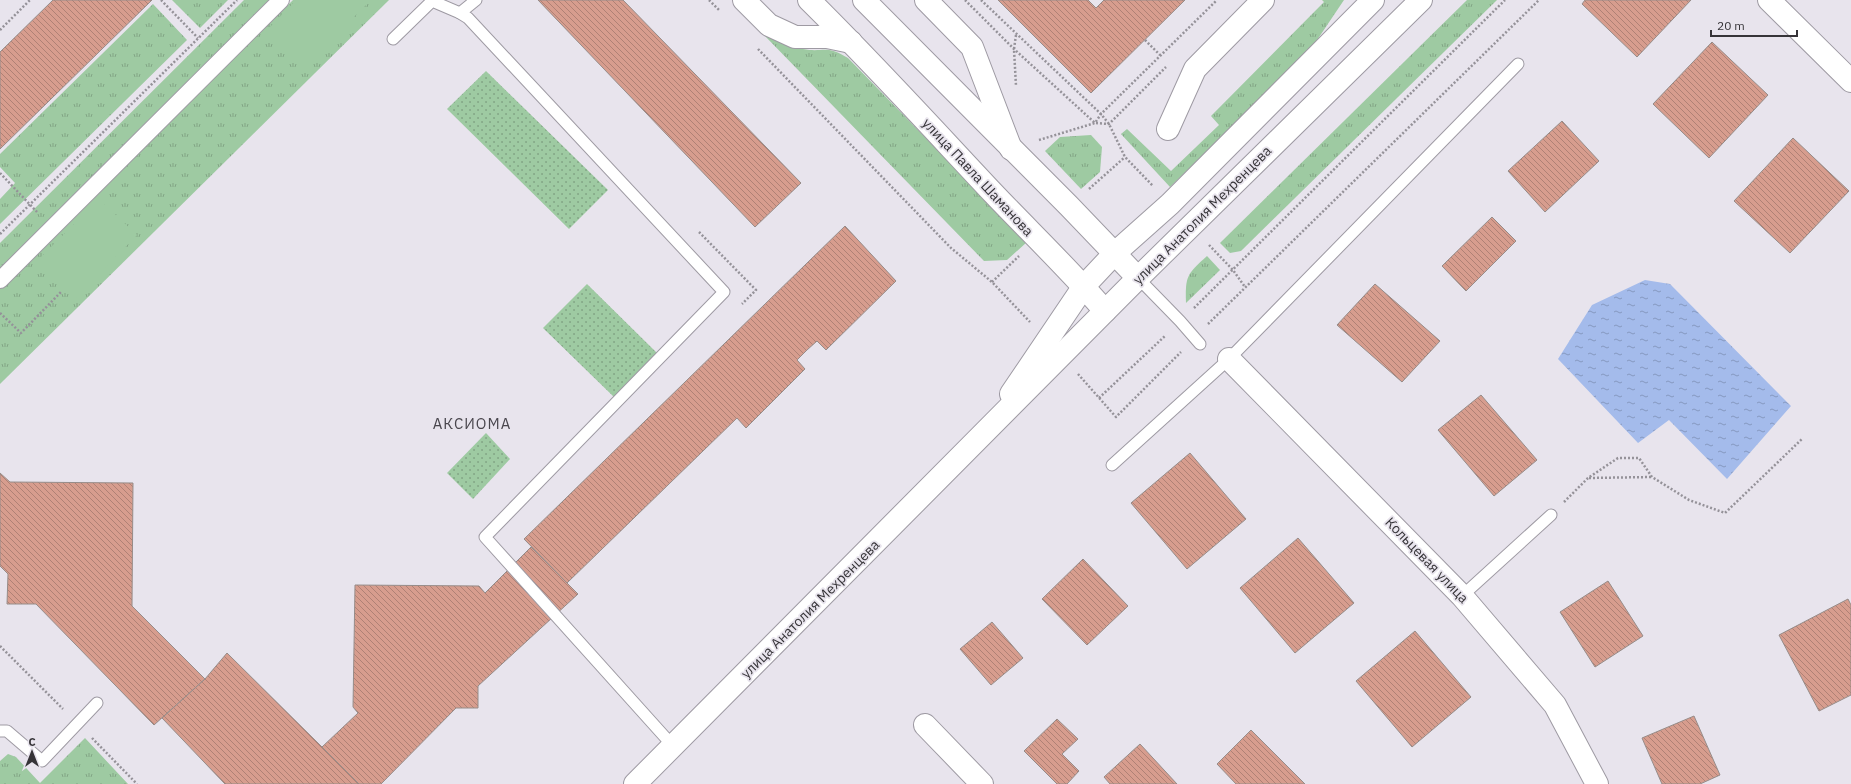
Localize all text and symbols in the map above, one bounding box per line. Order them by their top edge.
scale bar [1711,12,1797,38]
text: 20 m [1717,18,1745,33]
street label: улица Павла Шаманова [919,114,1038,240]
street label: улица Анатолия Мехренцева [1129,141,1276,288]
district label: АКСИОМА [433,414,511,433]
street label: Кольцевая улица [1381,513,1473,607]
street label: улица Анатолия Мехренцева [737,535,884,682]
north arrow [12,732,52,772]
text: С [28,735,36,749]

